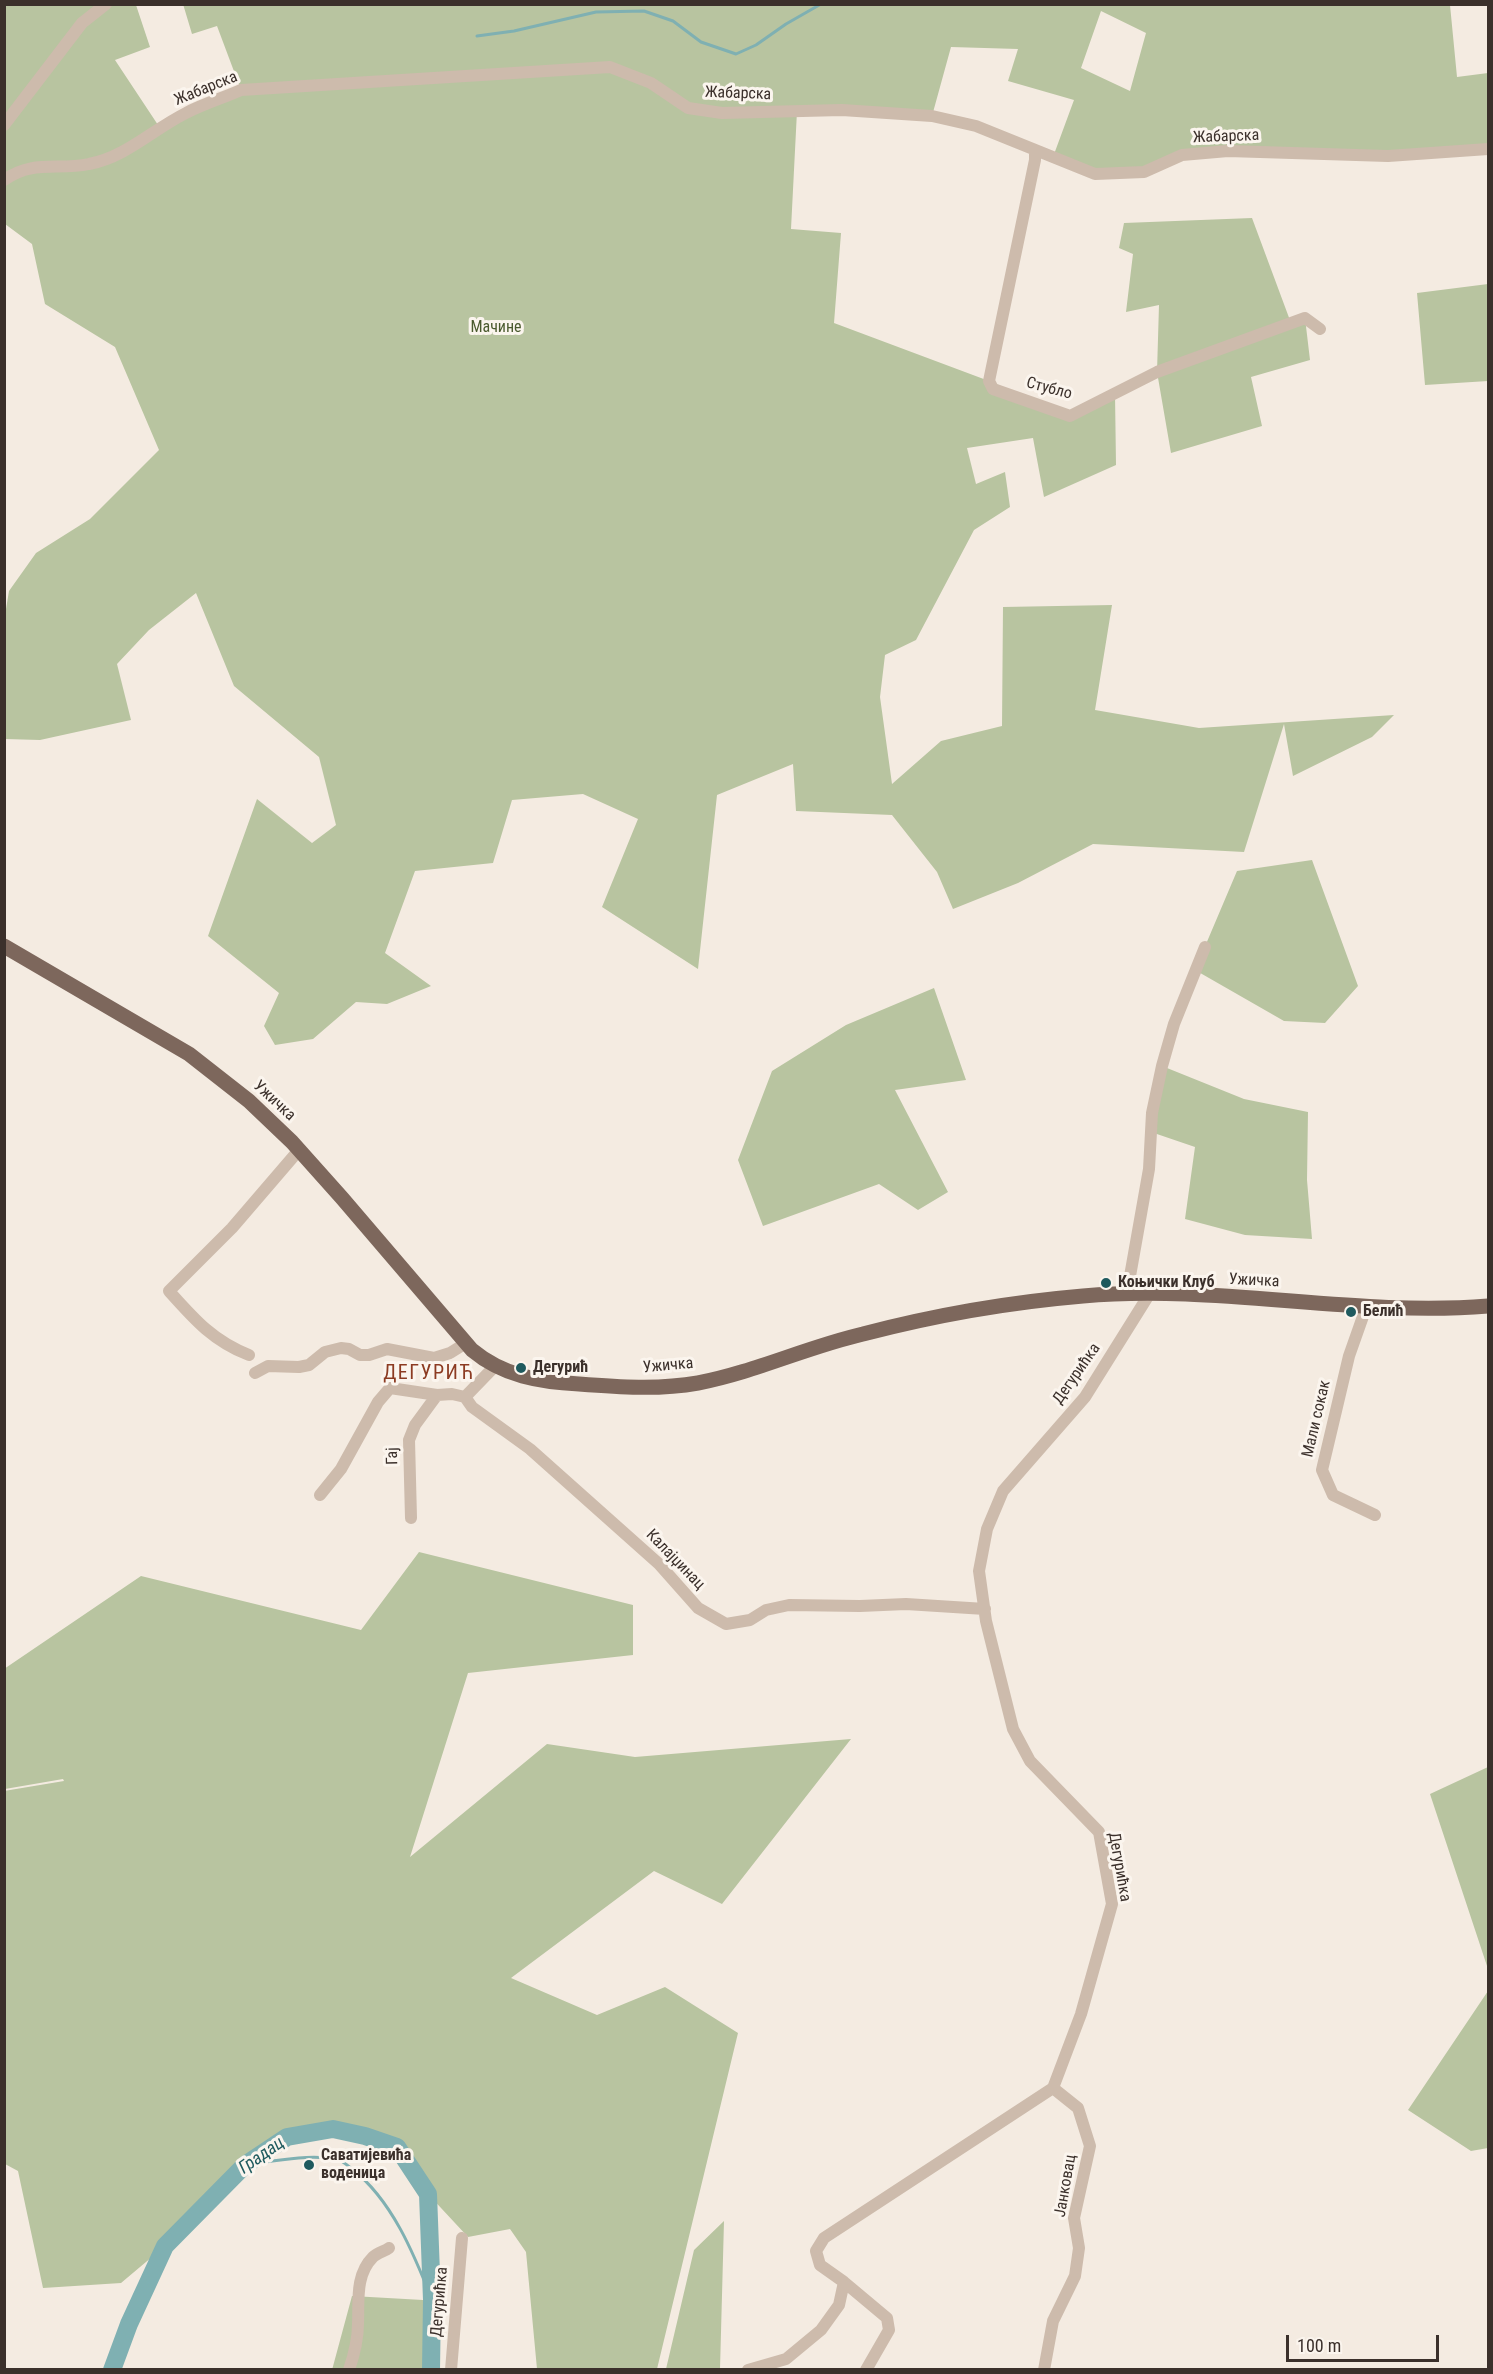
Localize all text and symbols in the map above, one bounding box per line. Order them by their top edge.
street label: Жабарска [172,68,240,110]
street label: Жабарска [704,83,772,105]
street label: Жабарска [1192,126,1260,148]
park label: Мачине [470,318,522,338]
street label: Стубло [1024,374,1074,404]
street label: Ужичка [249,1077,299,1125]
street label: Ужичка [1228,1270,1280,1292]
place label: Коњички Клуб [1118,1273,1214,1293]
marker: Коњички Клуб [1099,1276,1113,1290]
place label: Белић [1363,1302,1403,1322]
marker: Белић [1344,1305,1358,1319]
street label: Дегурићка [1049,1340,1105,1408]
street label: Ужичка [642,1354,694,1378]
place label: Дегурић [533,1358,588,1378]
marker: Дегурић [514,1361,528,1375]
district label: ДЕГУРИЋ [383,1362,475,1386]
street label: Мали сокак [1299,1379,1335,1459]
street label: Гај [383,1447,403,1465]
street label: Калајџинац [642,1526,708,1594]
street label: Дегурићка [1103,1831,1135,1903]
water label: Градац [235,2133,289,2179]
place label: Саватијевића воденица [321,2146,411,2184]
street label: Јанковац [1051,2153,1081,2219]
marker: Саватијевића воденица [302,2158,316,2172]
street label: Дегурићка [427,2266,453,2338]
scale bar [1289,2323,1442,2361]
text: 100 m [1297,2335,1341,2356]

